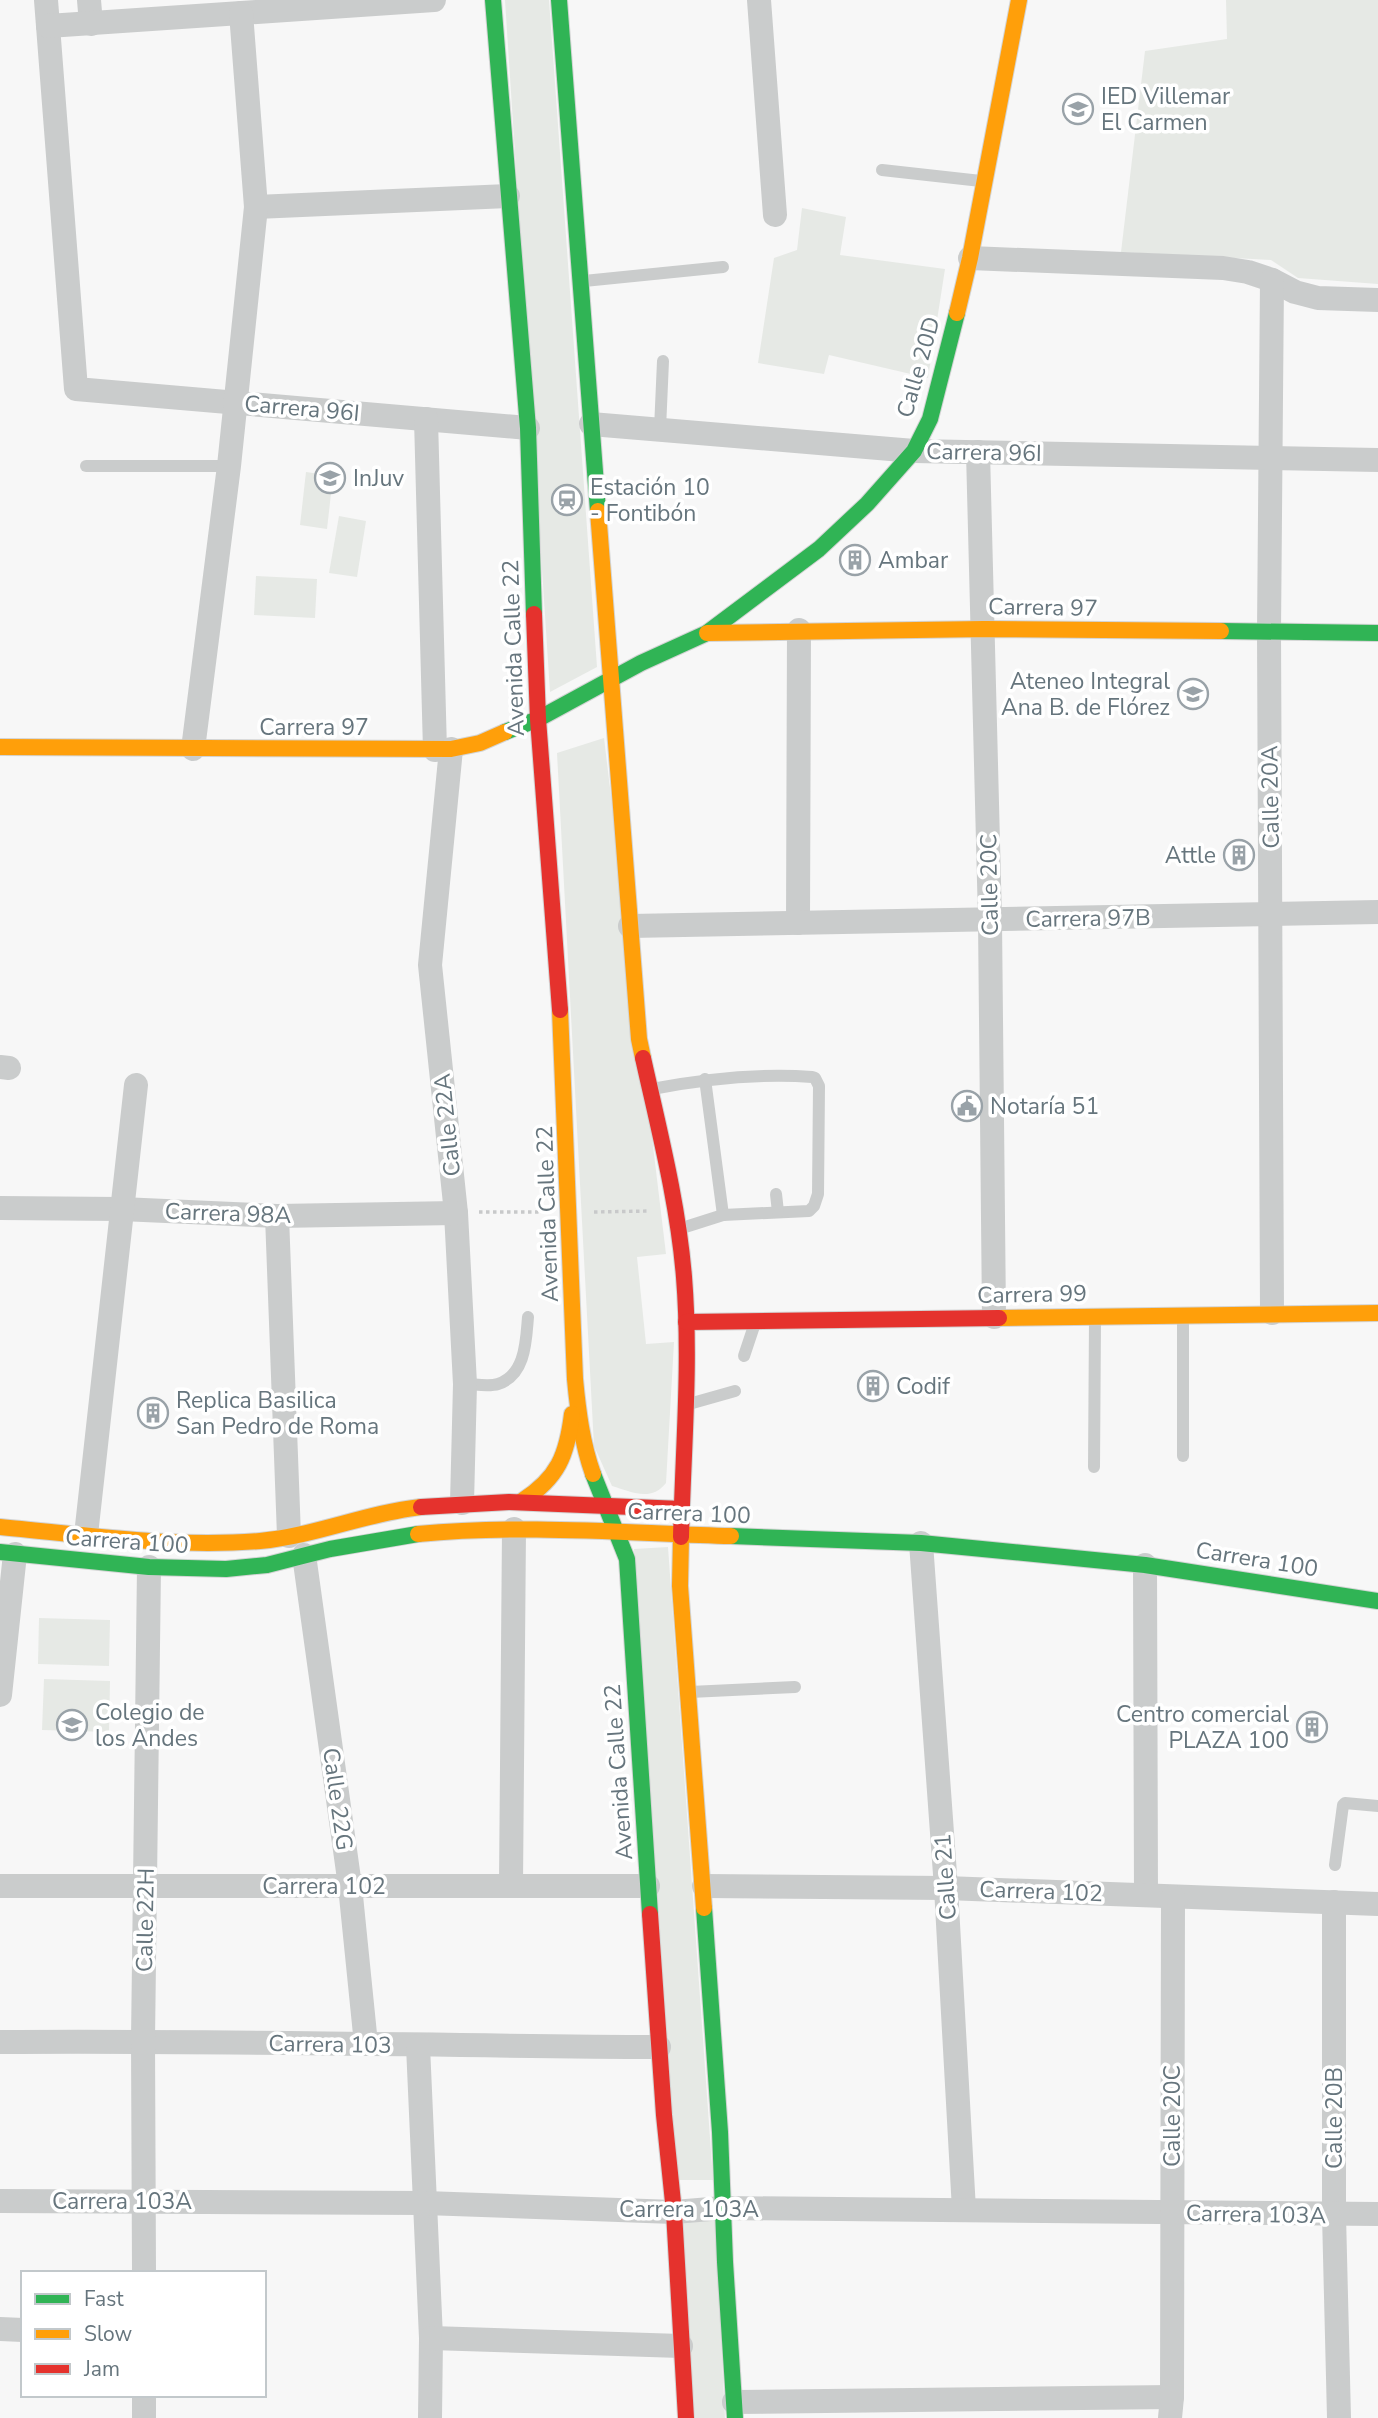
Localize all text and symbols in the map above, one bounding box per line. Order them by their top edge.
place label: IED Villemar El Carmen [1101,81,1231,138]
school or university icon: IED Villemar El Carmen [1061,92,1095,126]
street label: Calle 20D [889,313,948,421]
street label: Carrera 96I [243,388,361,429]
street label: Carrera 96I [926,436,1042,469]
school or university icon: InJuv [313,461,347,495]
place label: InJuv [353,463,404,494]
place label: Estación 10 - Fontibón [590,472,710,529]
station icon: Estación 10 - Fontibón [550,483,584,517]
building icon: Ambar [838,543,872,577]
place label: Ambar [878,545,949,576]
street label: Avenida Calle 22 [495,559,532,737]
street label: Carrera 97 [988,591,1098,624]
place label: Ateneo Integral Ana B. de Flórez [1001,666,1170,723]
school or university icon: Ateneo Integral Ana B. de Flórez [1176,677,1210,711]
street label: Carrera 97 [259,712,369,743]
street label: Calle 20A [1254,745,1287,849]
street label: Calle 20C [973,834,1006,936]
building icon: Attle [1222,838,1256,872]
place label: Attle [1165,840,1216,871]
street label: Carrera 97B [1025,902,1151,935]
street label: Calle 22A [427,1072,468,1178]
public building icon: Notaría 51 [950,1089,984,1123]
place label: Notaría 51 [990,1091,1099,1122]
street label: Avenida Calle 22 [529,1125,566,1303]
street label: Carrera 98A [164,1196,292,1231]
street label: Carrera 99 [977,1278,1087,1311]
building icon: Codif [856,1369,890,1403]
place label: Codif [896,1371,950,1402]
place label: Replica Basilica San Pedro de Roma [176,1385,379,1442]
building icon: Replica Basilica San Pedro de Roma [136,1396,170,1430]
street label: Carrera 100 [627,1496,751,1531]
street label: Carrera 100 [64,1522,190,1561]
street label: Carrera 100 [1194,1535,1320,1584]
street label: Avenida Calle 22 [597,1683,640,1861]
place label: Colegio de los Andes [95,1697,205,1754]
place label: Centro comercial PLAZA 100 [1116,1699,1289,1756]
school or university icon: Colegio de los Andes [55,1708,89,1742]
building icon: Centro comercial PLAZA 100 [1295,1710,1329,1744]
street label: Calle 22G [315,1746,360,1852]
street label: Calle 21 [927,1833,964,1921]
street label: Calle 22H [129,1868,162,1972]
street label: Carrera 102 [262,1871,386,1902]
street label: Carrera 102 [979,1874,1103,1909]
street label: Carrera 103 [268,2028,392,2061]
street label: Calle 20C [1157,2065,1188,2167]
street label: Calle 20B [1319,2067,1350,2169]
street label: Carrera 103A [52,2186,192,2217]
street label: Carrera 103A [619,2194,759,2225]
street label: Carrera 103A [1186,2198,1327,2231]
legend [21,2271,266,2397]
text: Fast [84,2285,124,2313]
text: Slow [84,2320,133,2348]
text: Jam [83,2355,120,2383]

